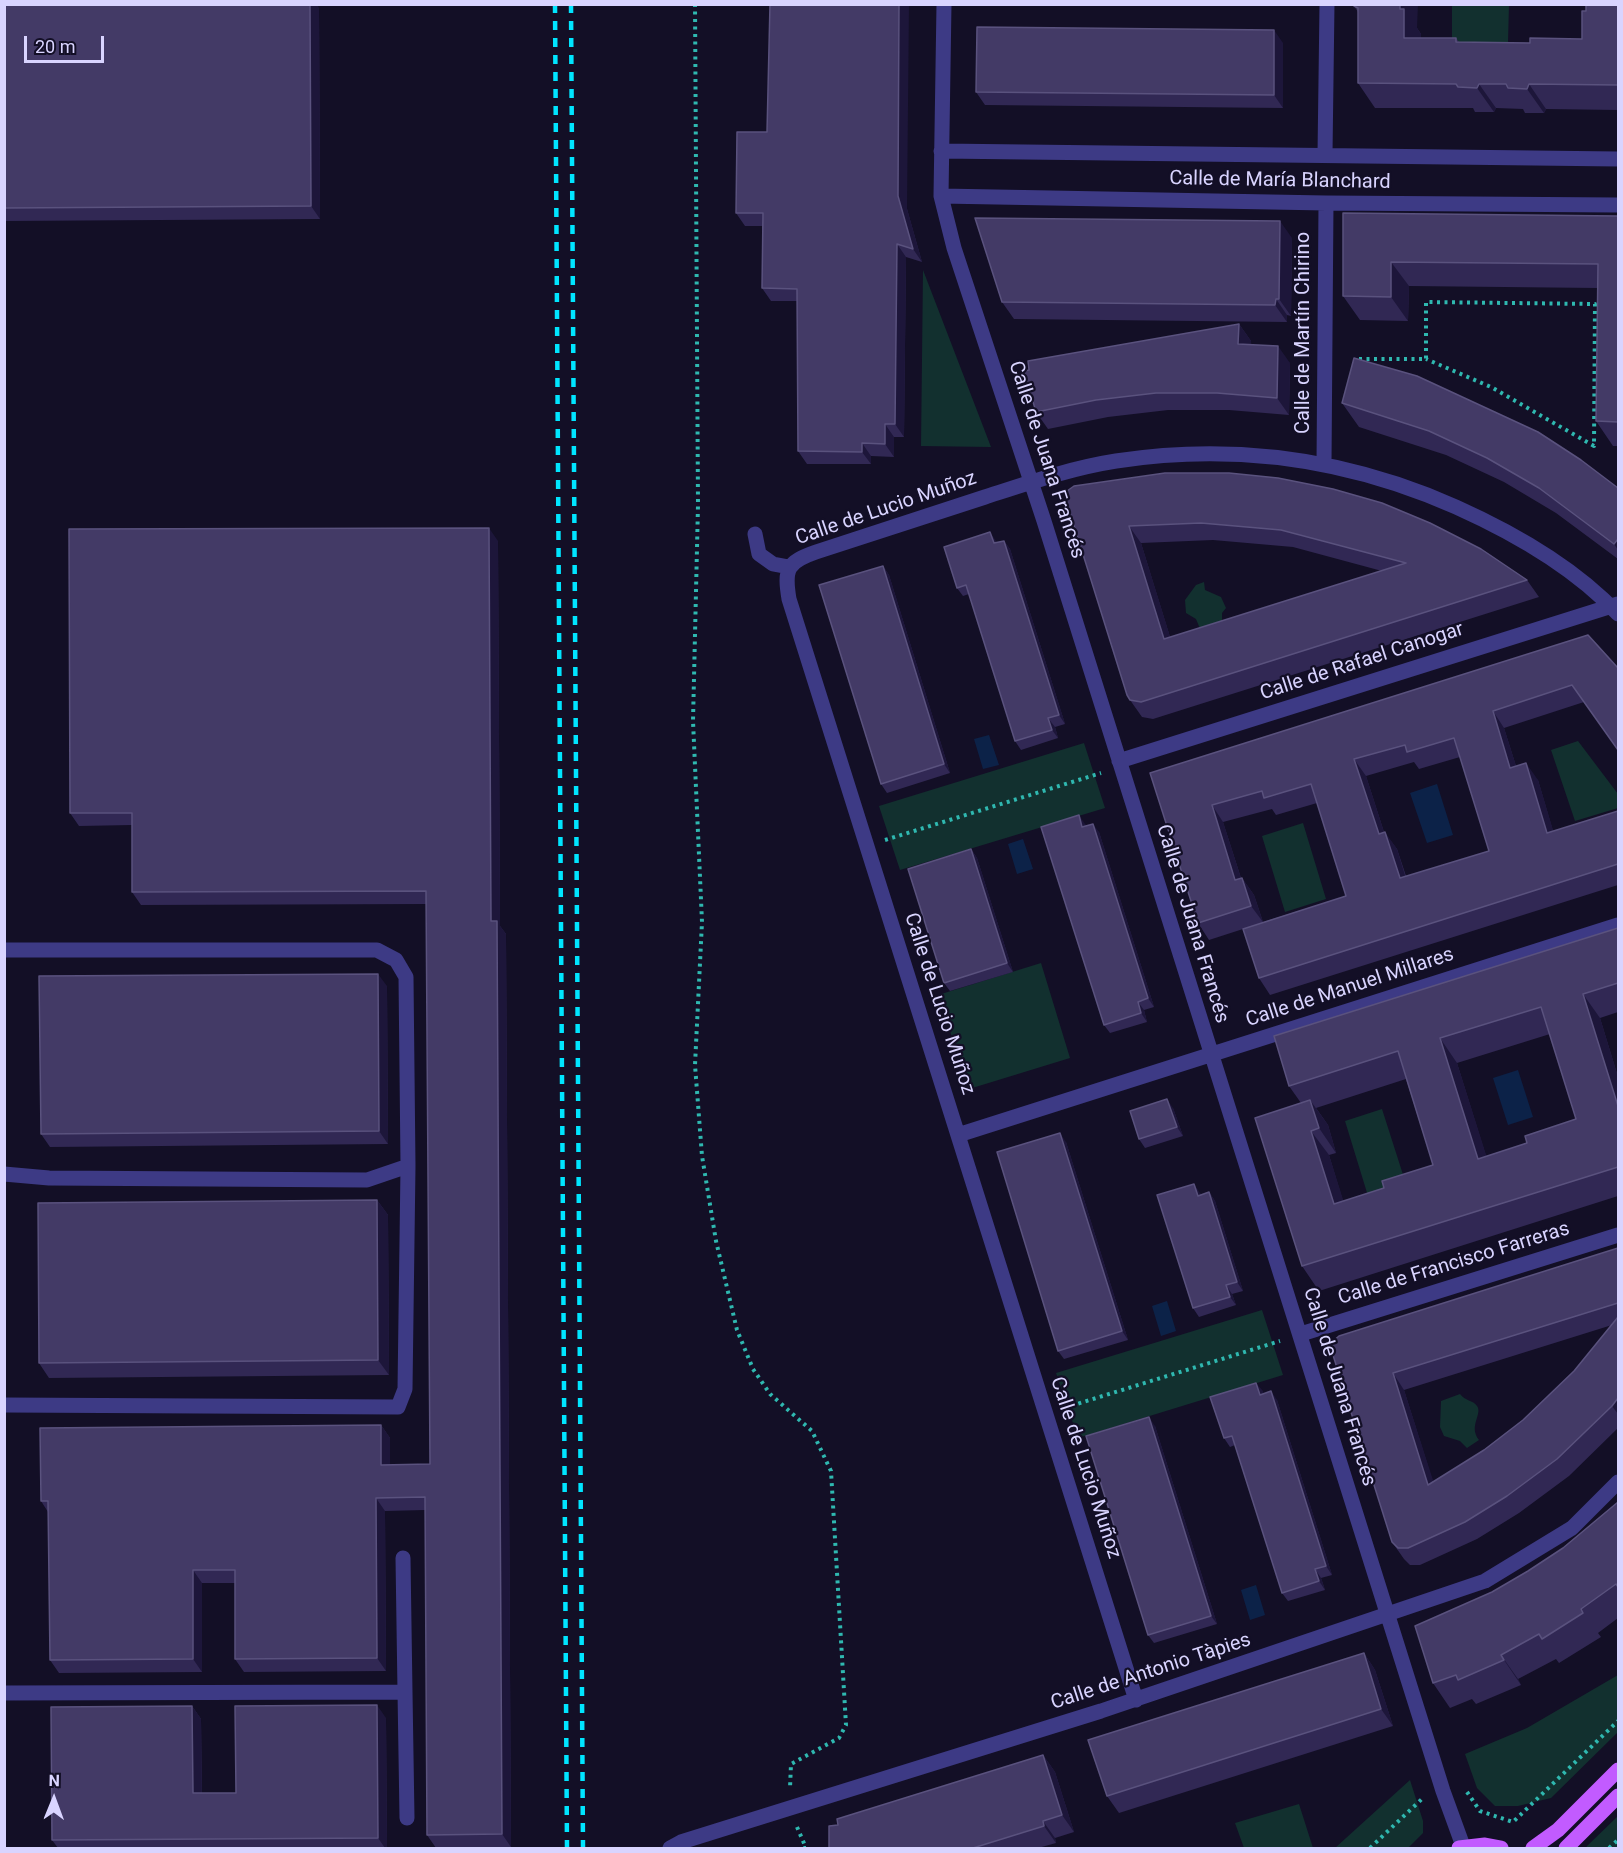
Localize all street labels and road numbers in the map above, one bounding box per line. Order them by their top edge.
street label: Calle de María Blanchard [1169,167,1391,195]
street label: Calle de Martín Chirino [1292,232,1316,434]
street label: Calle de Juana Francés [1003,358,1089,562]
street label: Calle de Lucio Muñoz [792,467,980,551]
street label: Calle de Rafael Canogar [1257,618,1467,706]
street label: Calle de Juana Francés [1150,822,1234,1026]
street label: Calle de Lucio Muñoz [898,910,980,1098]
street label: Calle de Manuel Millares [1243,943,1457,1033]
street label: Calle de Francisco Farreras [1335,1217,1573,1311]
street label: Calle de Juana Francés [1297,1285,1381,1489]
street label: Calle de Lucio Muñoz [1044,1374,1126,1562]
street label: Calle de Antonio Tàpies [1048,1628,1254,1716]

